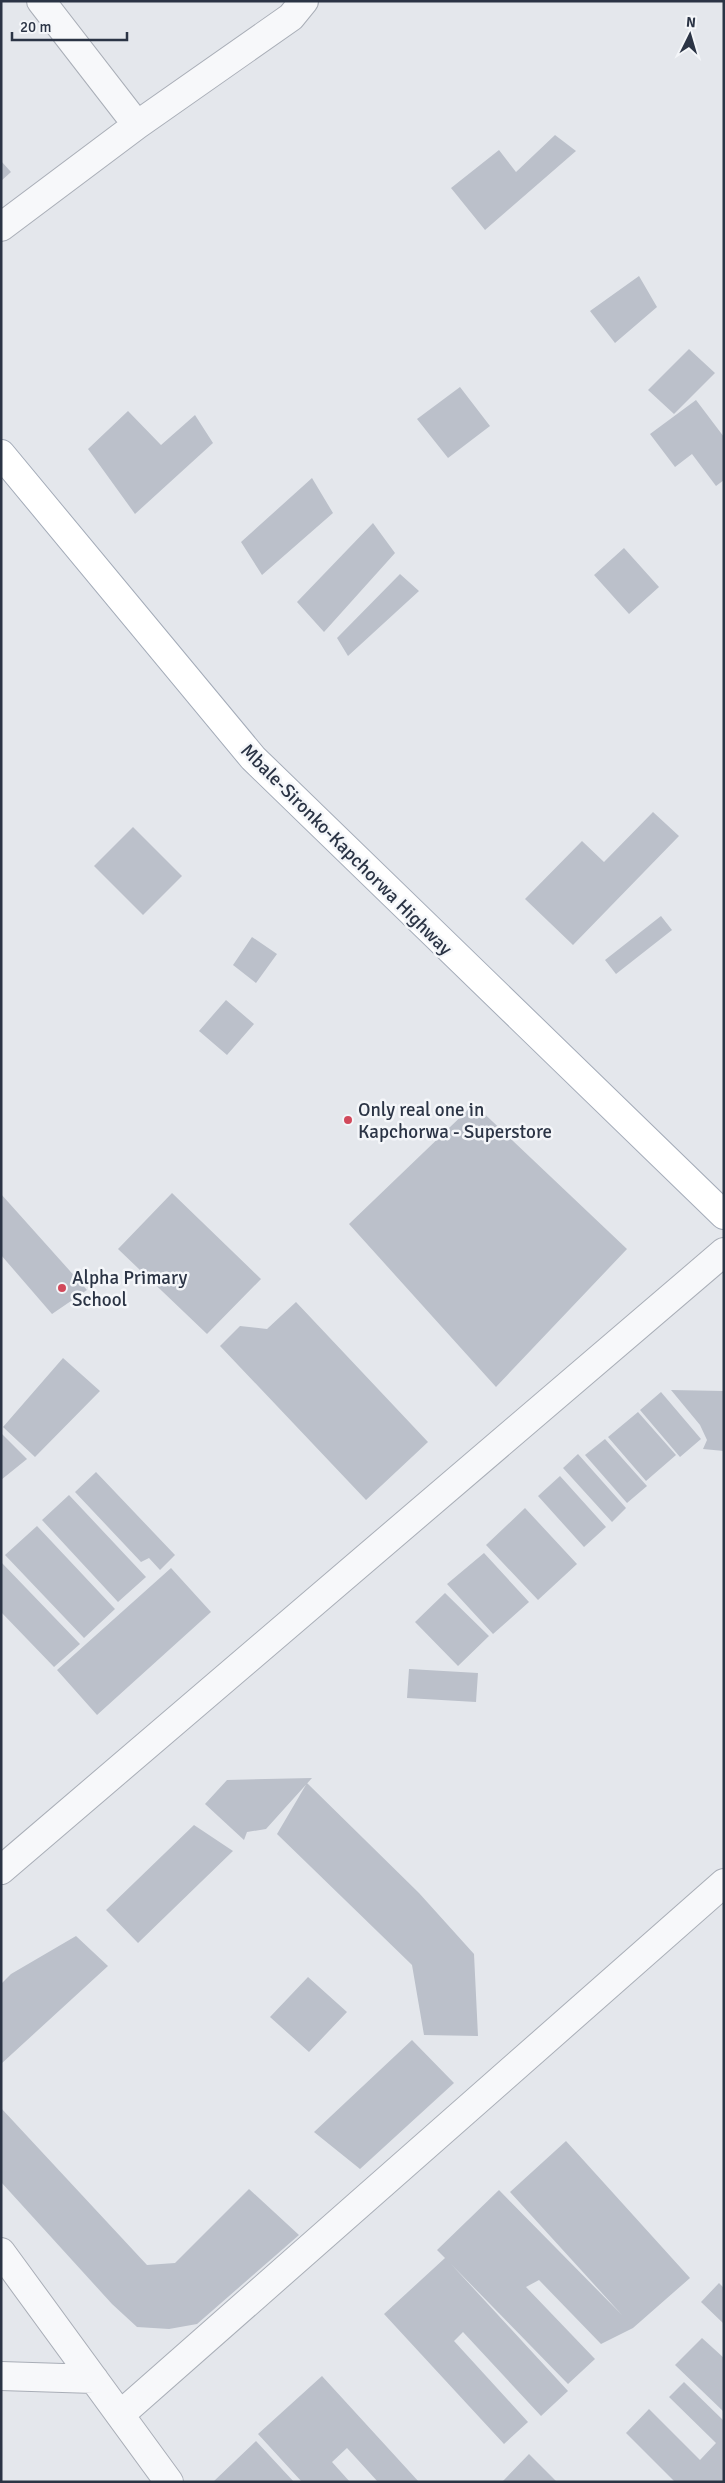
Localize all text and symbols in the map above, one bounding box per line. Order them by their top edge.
scale bar [12,10,128,42]
north arrow [665,10,715,60]
text: N [685,14,697,31]
text: 20 m [20,18,51,36]
street label: Mbale-Sironko-Kapchorwa Highway [235,739,457,961]
place label: Only real one in Kapchorwa - Superstore [358,1098,552,1144]
marker: Only real one in Kapchorwa - Superstore [342,1114,354,1126]
place label: Alpha Primary School [72,1266,187,1312]
marker: Alpha Primary School [56,1282,68,1294]

